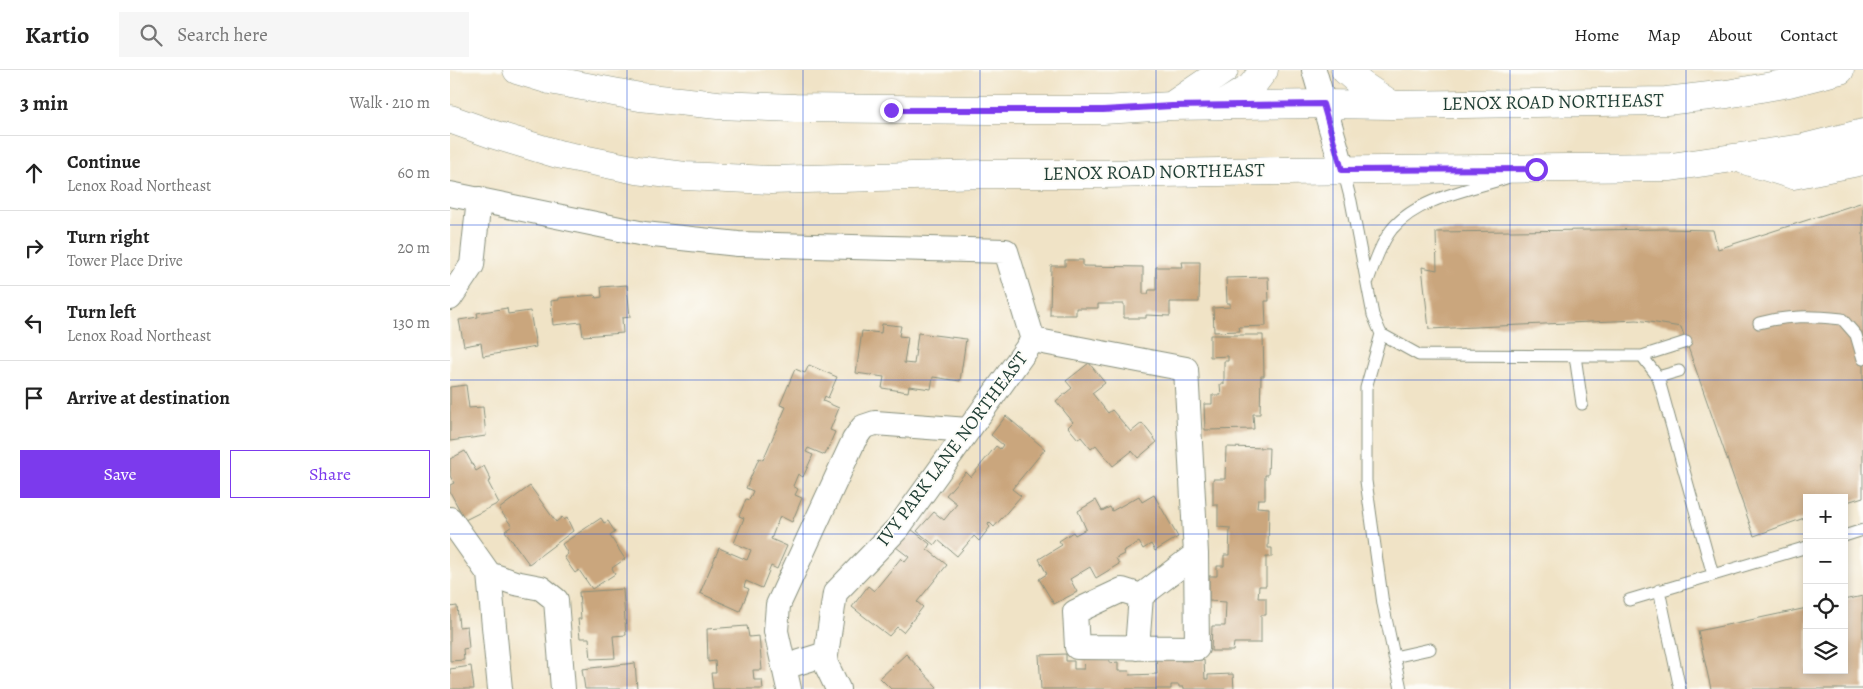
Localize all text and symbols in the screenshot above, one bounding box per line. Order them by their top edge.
search box [119,12,469,57]
text: Kartio [25,19,89,51]
icon: search [137,21,165,49]
text: Search here [177,22,268,48]
text: Home [1574,23,1619,47]
text: Map [1647,23,1680,47]
text: About [1708,23,1752,47]
text: Contact [1780,23,1838,47]
street label: LENOX ROAD NORTHEAST [1442,87,1665,117]
text: 3 min [20,89,68,117]
text: Walk · 210 m [349,92,430,114]
route end [880,99,903,122]
text: Continue [67,149,141,175]
street label: LENOX ROAD NORTHEAST [1043,157,1266,187]
route start [1525,158,1548,181]
icon: ahead [20,159,48,187]
text: 60 m [398,162,430,184]
text: Lenox Road Northeast [67,175,211,197]
text: Turn right [67,224,149,250]
icon: right [20,234,48,262]
text: 20 m [397,237,430,259]
text: Tower Place Drive [67,250,183,272]
text: Turn left [67,299,136,325]
icon: left [20,309,48,337]
text: 130 m [393,312,430,334]
text: Lenox Road Northeast [67,325,211,347]
street label: IVY PARK LANE NORTHEAST [870,346,1034,552]
icon: arrive [20,384,48,412]
text: Arrive at destination [67,385,230,411]
button: Save [20,450,220,498]
button: Share [230,450,430,498]
map controls [1803,494,1848,674]
button: + [1803,494,1848,539]
button: − [1803,539,1848,584]
button: locate [1803,584,1848,629]
button: layers [1803,629,1848,674]

